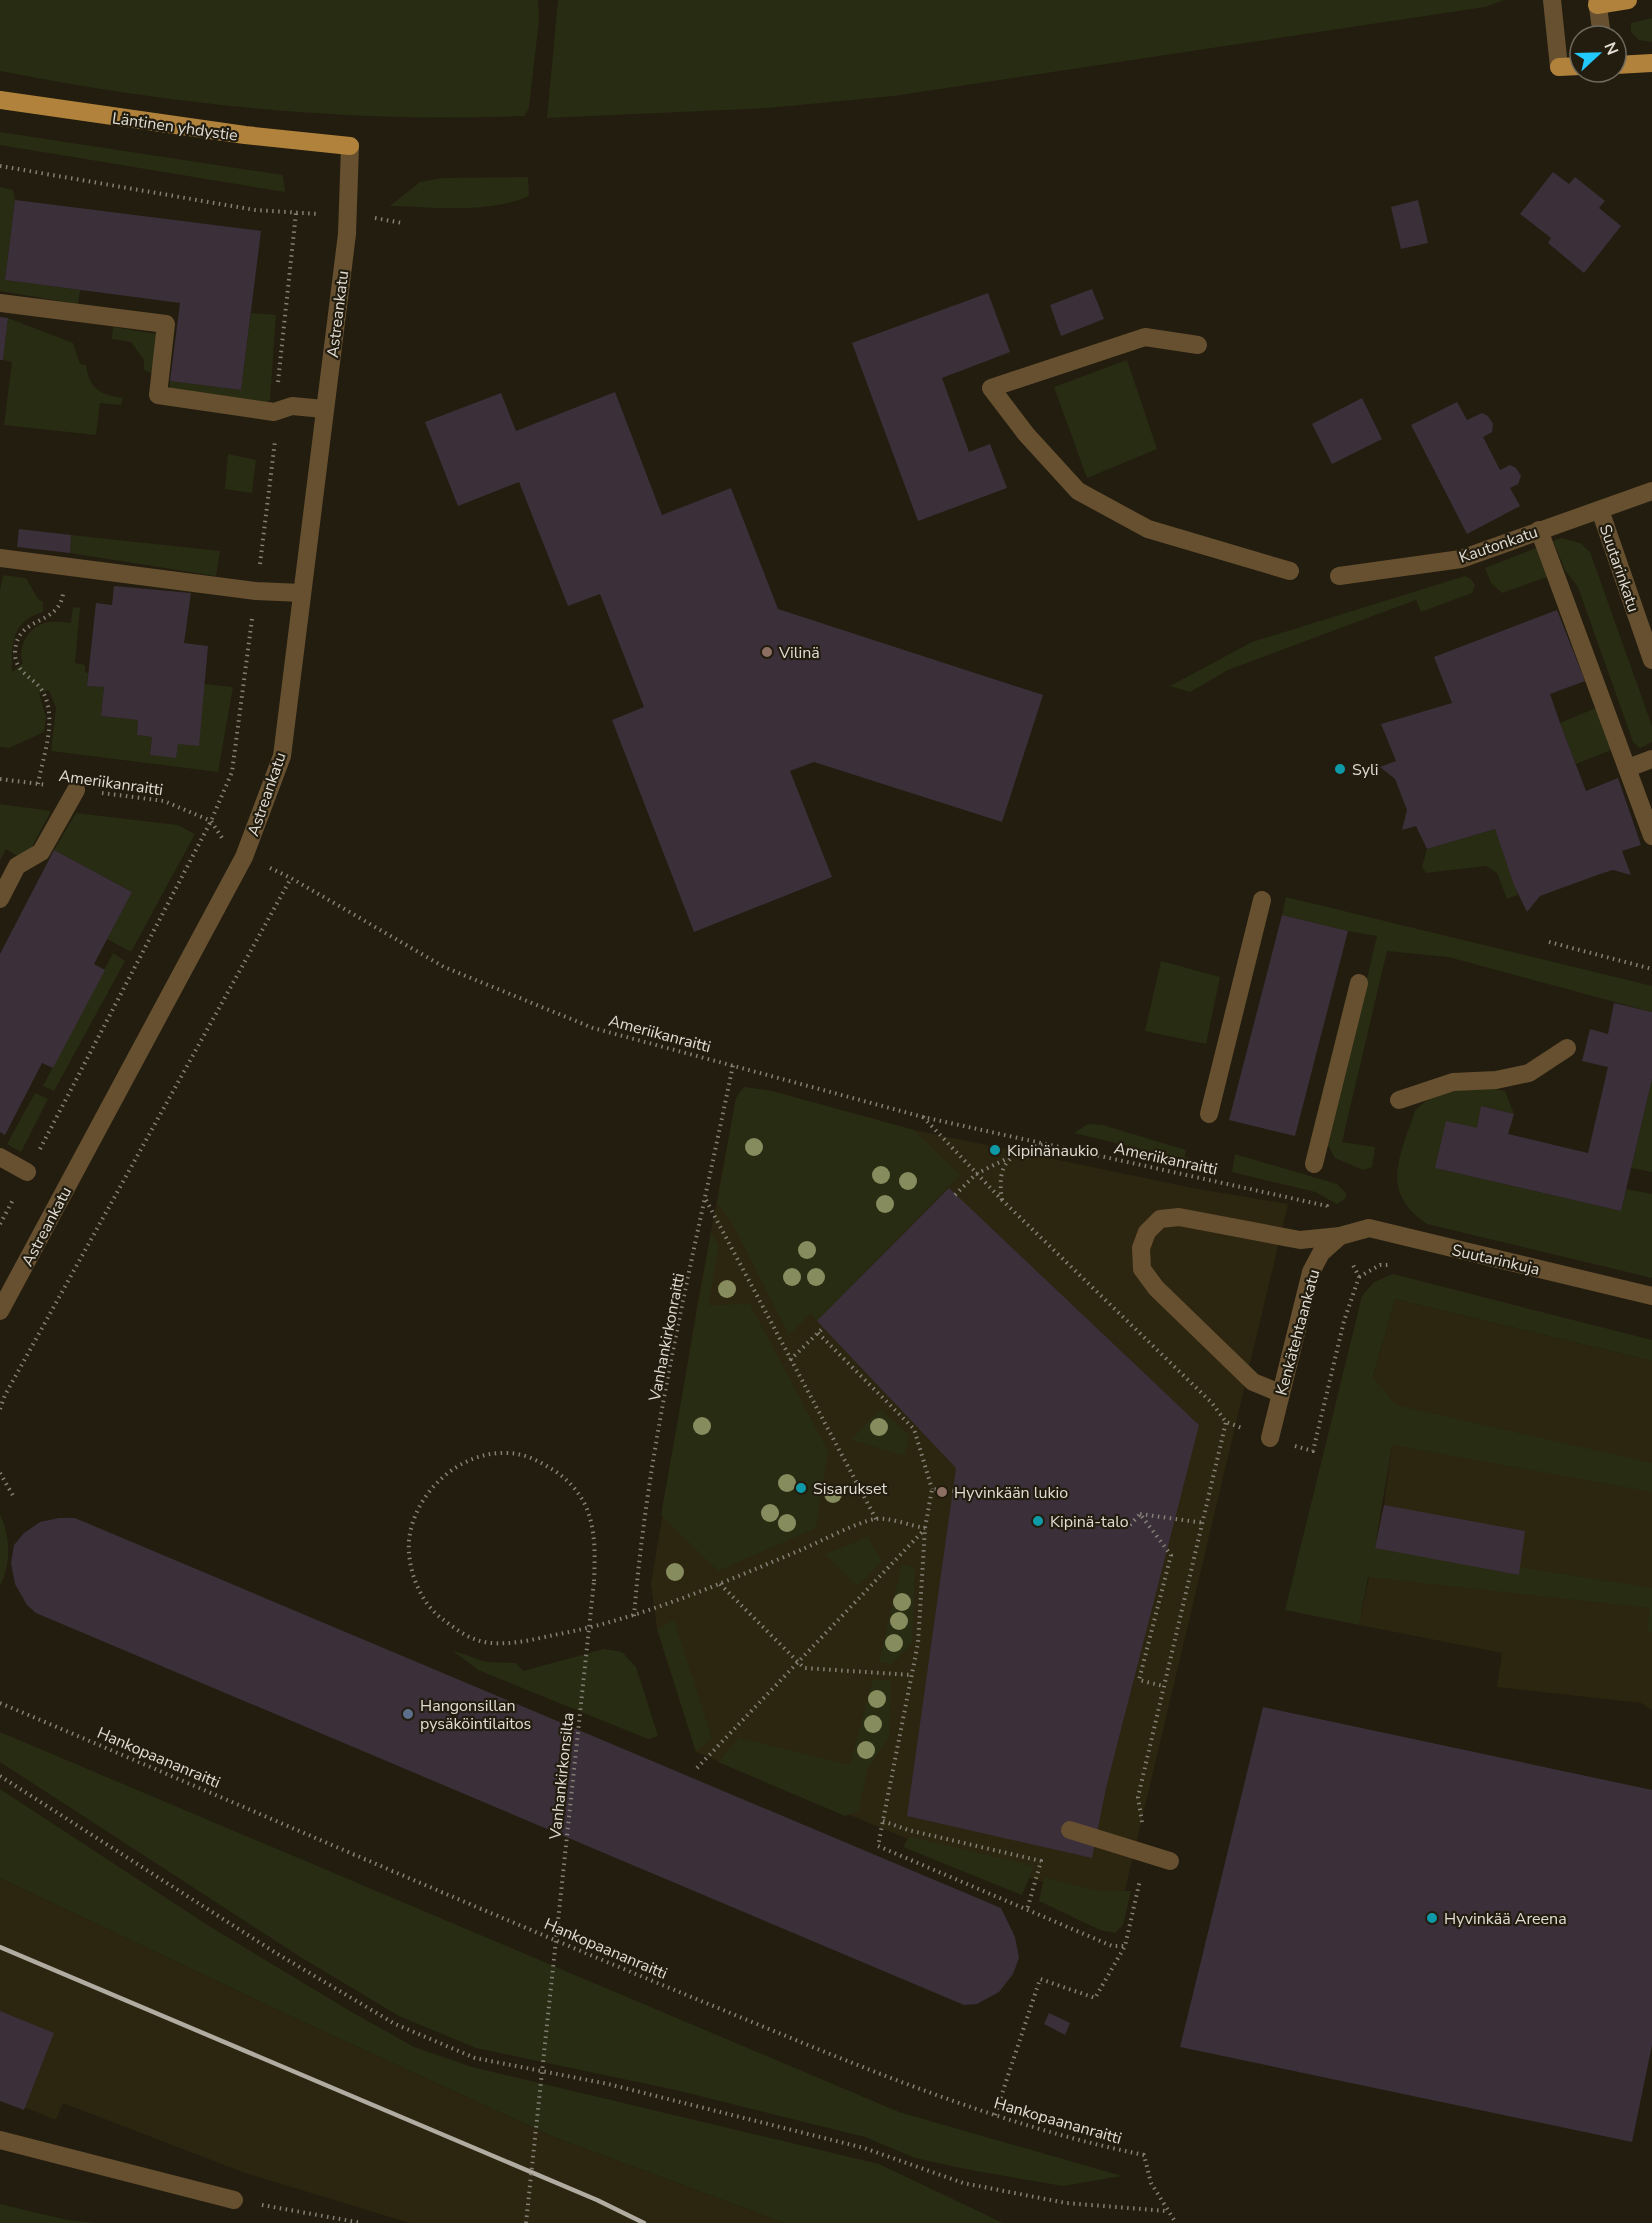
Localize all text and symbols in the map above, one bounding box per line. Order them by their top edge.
north arrow [1568,24,1628,84]
text: N [1599,39,1623,58]
street label: Läntinen yhdystie [111,107,239,147]
street label: Astreankatu [322,269,354,359]
street label: Kautonkatu [1456,521,1541,569]
street label: Suutarinkatu [1594,522,1644,615]
place label: Vilinä [778,642,820,664]
marker: Vilinä [760,645,774,659]
street label: Astreankatu [242,749,292,839]
place label: Syli [1352,759,1378,781]
marker: Syli [1333,762,1347,776]
street label: Ameriikanraitti [57,765,164,801]
street label: Ameriikanraitti [606,1010,713,1058]
street label: Ameriikanraitti [1112,1137,1219,1181]
place label: Kipinänaukio [1007,1140,1099,1162]
marker: Kipinänaukio [988,1143,1002,1157]
street label: Astreankatu [17,1183,77,1270]
street label: Suutarinkuja [1450,1239,1542,1281]
street label: Kenkätehtaankatu [1271,1267,1325,1398]
street label: Vanhankirkonraitti [644,1271,690,1404]
place label: Sisarukset [813,1478,887,1500]
marker: Sisarukset [794,1481,808,1495]
place label: Hyvinkään lukio [954,1482,1068,1504]
marker: Hyvinkään lukio [935,1485,949,1499]
place label: Kipinä-talo [1050,1511,1129,1533]
marker: Kipinä-talo [1031,1514,1045,1528]
place label: Hangonsillan pysäköintilaitos [420,1695,531,1735]
marker: Hangonsillan pysäköintilaitos [401,1707,415,1721]
street label: Vanhankirkonsilta [544,1711,580,1842]
street label: Hankopaananraitti [94,1722,224,1794]
place label: Hyvinkää Areena [1444,1908,1567,1930]
marker: Hyvinkää Areena [1425,1911,1439,1925]
street label: Hankopaananraitti [541,1913,671,1985]
street label: Hankopaananraitti [991,2092,1124,2150]

